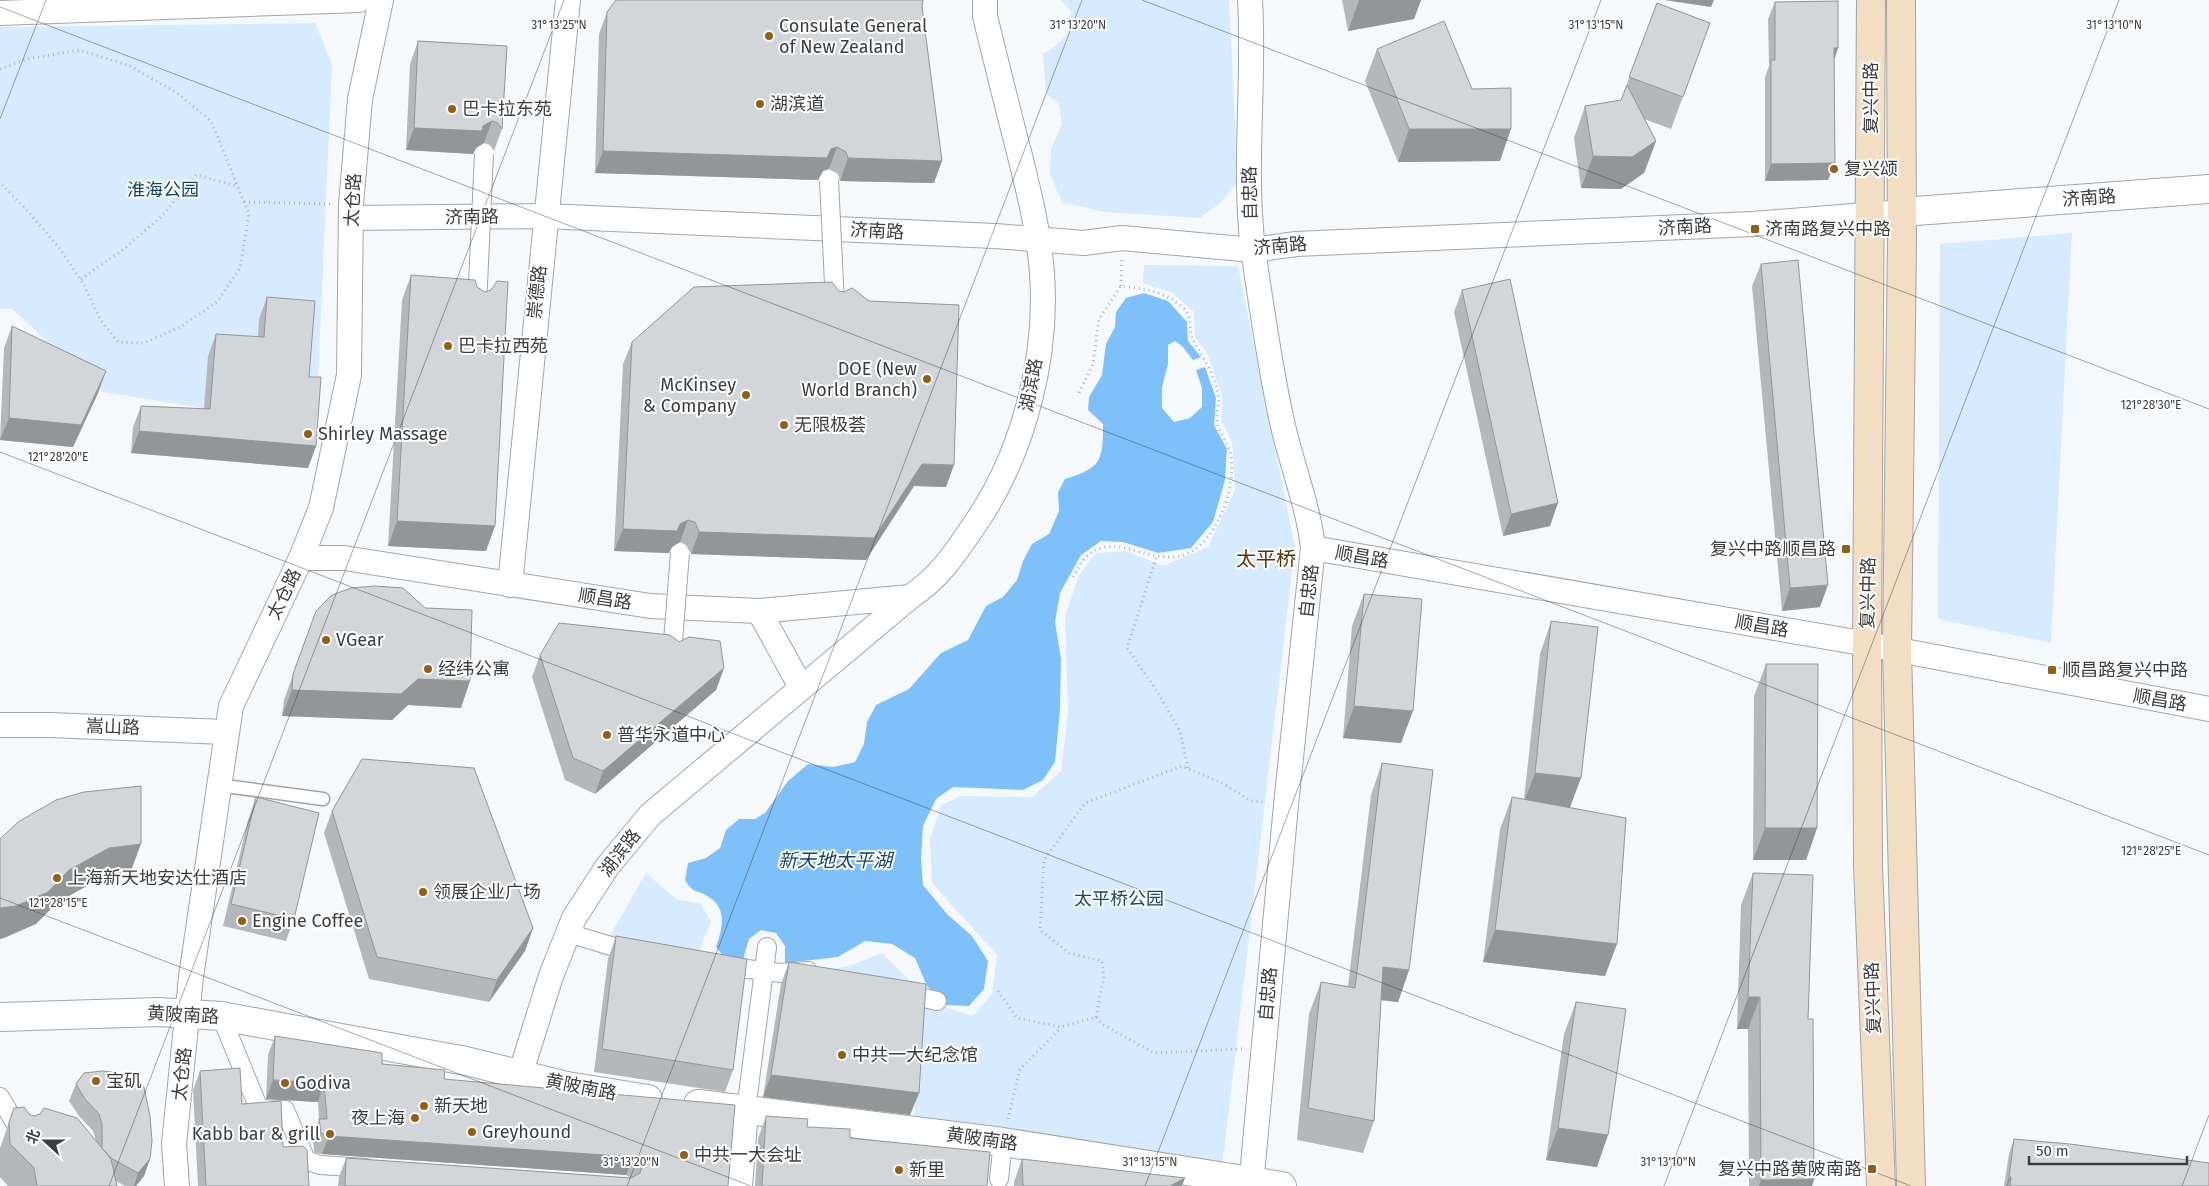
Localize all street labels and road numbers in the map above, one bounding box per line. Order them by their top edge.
street label: 复兴中路 [1860,62,1882,134]
street label: 自忠路 [1239,166,1261,220]
street label: 太仓路 [341,172,365,228]
street label: 济南路 [2061,185,2117,211]
street label: 济南路 [445,206,499,228]
street label: 济南路 [1657,215,1713,239]
street label: 济南路 [849,219,905,243]
street label: 济南路 [1252,233,1308,259]
street label: 崇德路 [523,264,551,320]
street label: 湖滨路 [1015,356,1047,414]
street label: 顺昌路 [1334,541,1390,573]
street label: 复兴中路 [1856,557,1880,629]
street label: 自忠路 [1295,563,1323,619]
street label: 太仓路 [262,565,306,623]
street label: 顺昌路 [577,584,633,614]
street label: 顺昌路 [1734,610,1790,642]
street label: 顺昌路 [2132,684,2188,716]
street label: 嵩山路 [86,715,140,739]
street label: 湖滨路 [595,825,645,881]
street label: 复兴中路 [1861,962,1885,1034]
street label: 自忠路 [1255,966,1281,1022]
street label: 黄陂南路 [146,1002,220,1028]
street label: 太仓路 [168,1046,196,1102]
street label: 黄陂南路 [544,1069,618,1105]
street label: 黄陂南路 [945,1123,1019,1155]

